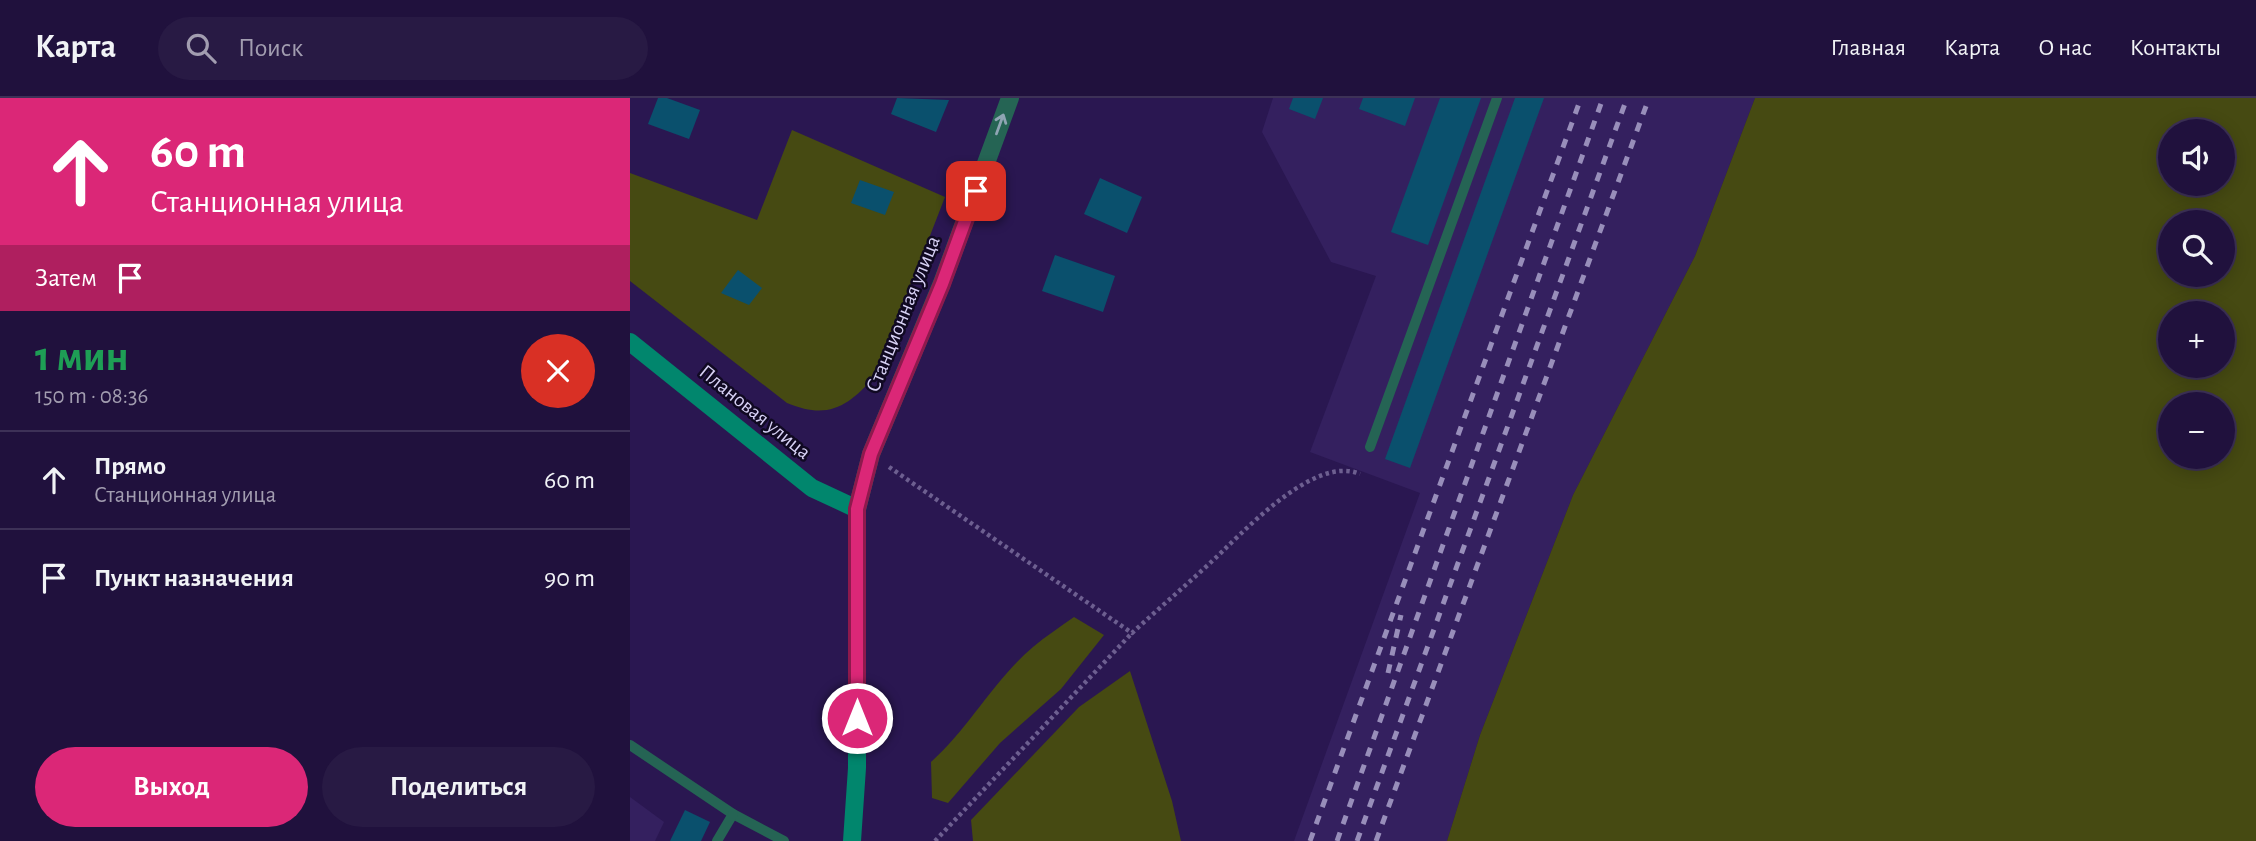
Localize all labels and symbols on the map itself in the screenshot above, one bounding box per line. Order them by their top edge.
one-way arrow [995,113,1007,135]
pin [946,161,1006,221]
street label: Станционная улица [862,233,944,395]
street label: Плановая улица [695,361,815,463]
position arrow [820,681,894,755]

